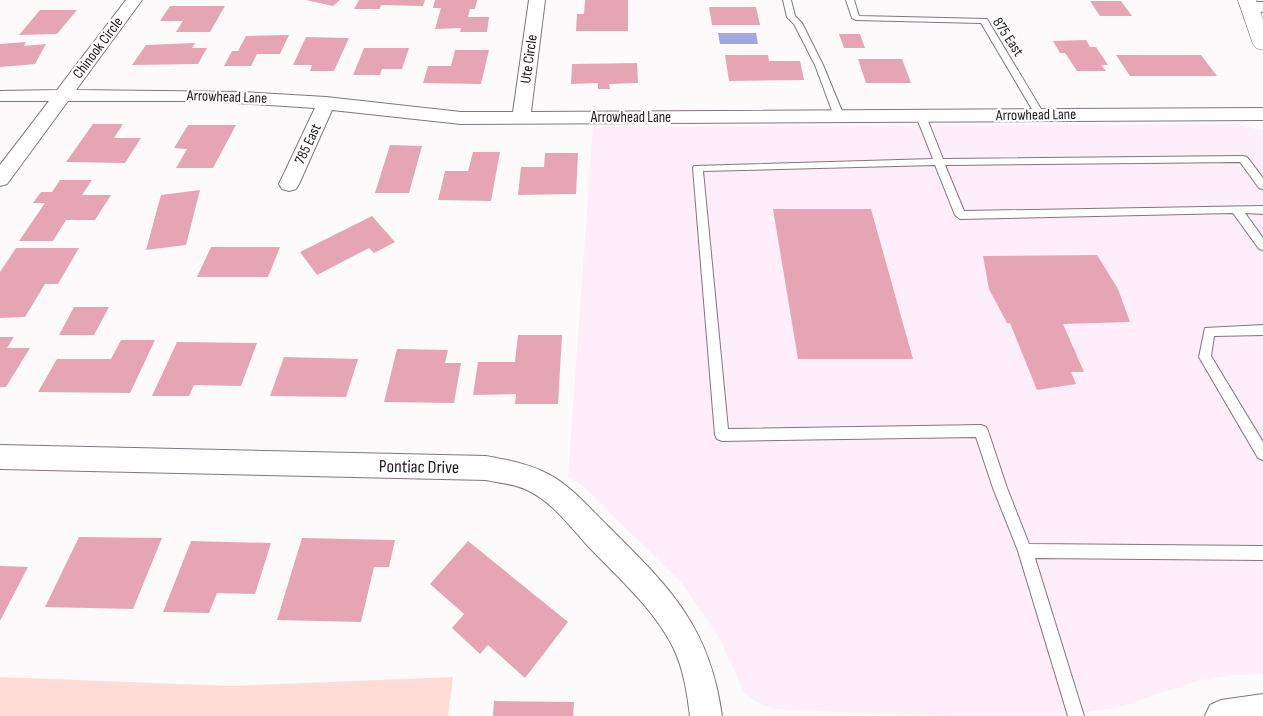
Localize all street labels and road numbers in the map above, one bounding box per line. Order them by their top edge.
street label: Chinook Circle [69,13,127,83]
street label: 875 East [988,14,1028,60]
street label: Ute Circle [516,33,542,85]
street label: Arrowhead Lane [186,86,267,108]
street label: Arrowhead Lane [995,105,1076,125]
street label: Arrowhead Lane [590,108,671,127]
street label: 785 East [290,120,326,167]
street label: Pontiac Drive [379,456,459,478]

